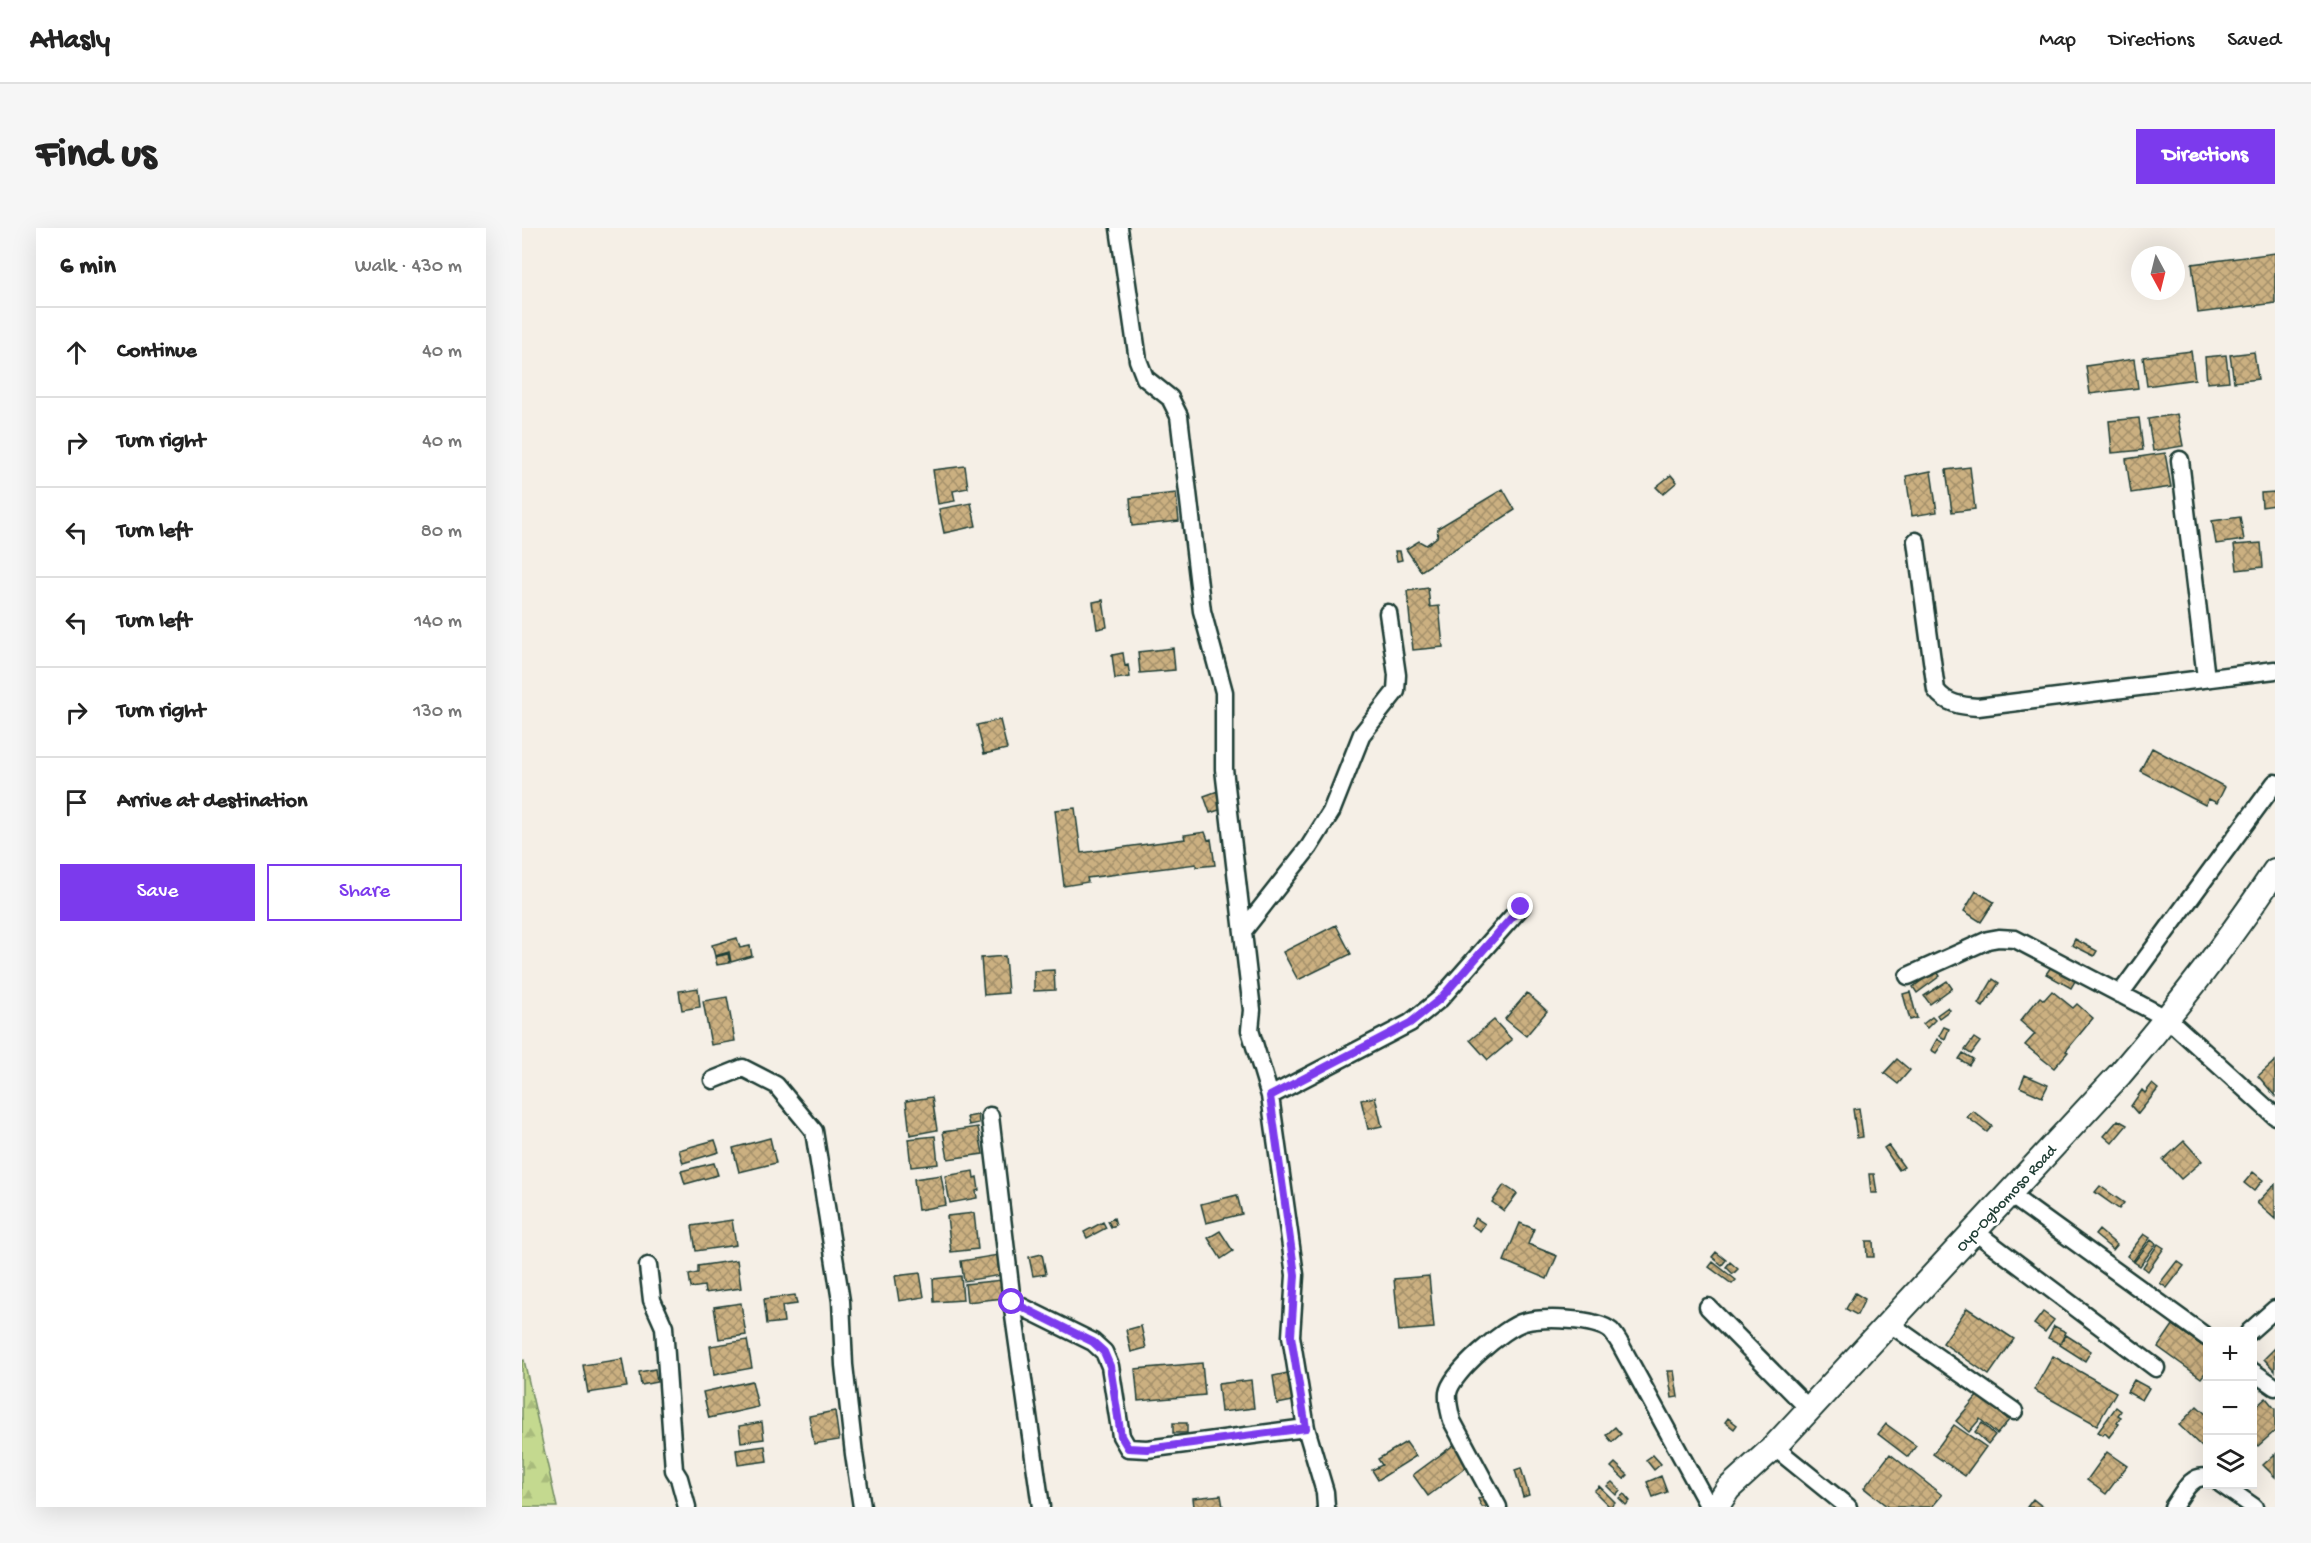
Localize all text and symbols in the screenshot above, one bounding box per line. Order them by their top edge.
text: Atlasly [30,25,110,58]
text: Map [2039,29,2076,54]
text: Directions [2109,29,2194,54]
text: Saved [2227,29,2281,54]
button: Directions [2136,129,2275,184]
text: Find us [36,132,156,181]
north arrow [2131,246,2185,300]
text: 6 min [60,252,116,283]
text: Walk · 430 m [355,256,462,279]
icon: ahead [60,336,93,369]
text: Continue [117,339,197,365]
text: 40 m [422,341,462,364]
icon: right [60,426,93,459]
text: Turn right [117,429,205,455]
text: 40 m [422,431,462,454]
icon: left [60,516,93,549]
text: Turn left [117,519,191,545]
text: 80 m [421,521,462,544]
icon: left [60,606,93,639]
text: Turn left [117,609,191,635]
text: 140 m [414,611,462,634]
icon: right [60,696,93,729]
text: Turn right [117,699,205,725]
text: 130 m [413,701,462,724]
icon: arrive [60,786,93,819]
text: Arrive at destination [117,789,307,815]
button: Save [60,864,255,921]
button: Share [267,864,462,921]
route end [1507,893,1533,919]
street label: Oyo-Ogbomoso Road [1953,1141,2063,1257]
route start [998,1288,1024,1314]
map controls [2203,1327,2257,1489]
button: + [2203,1327,2257,1381]
button: − [2203,1381,2257,1435]
button: layers [2203,1435,2257,1489]

